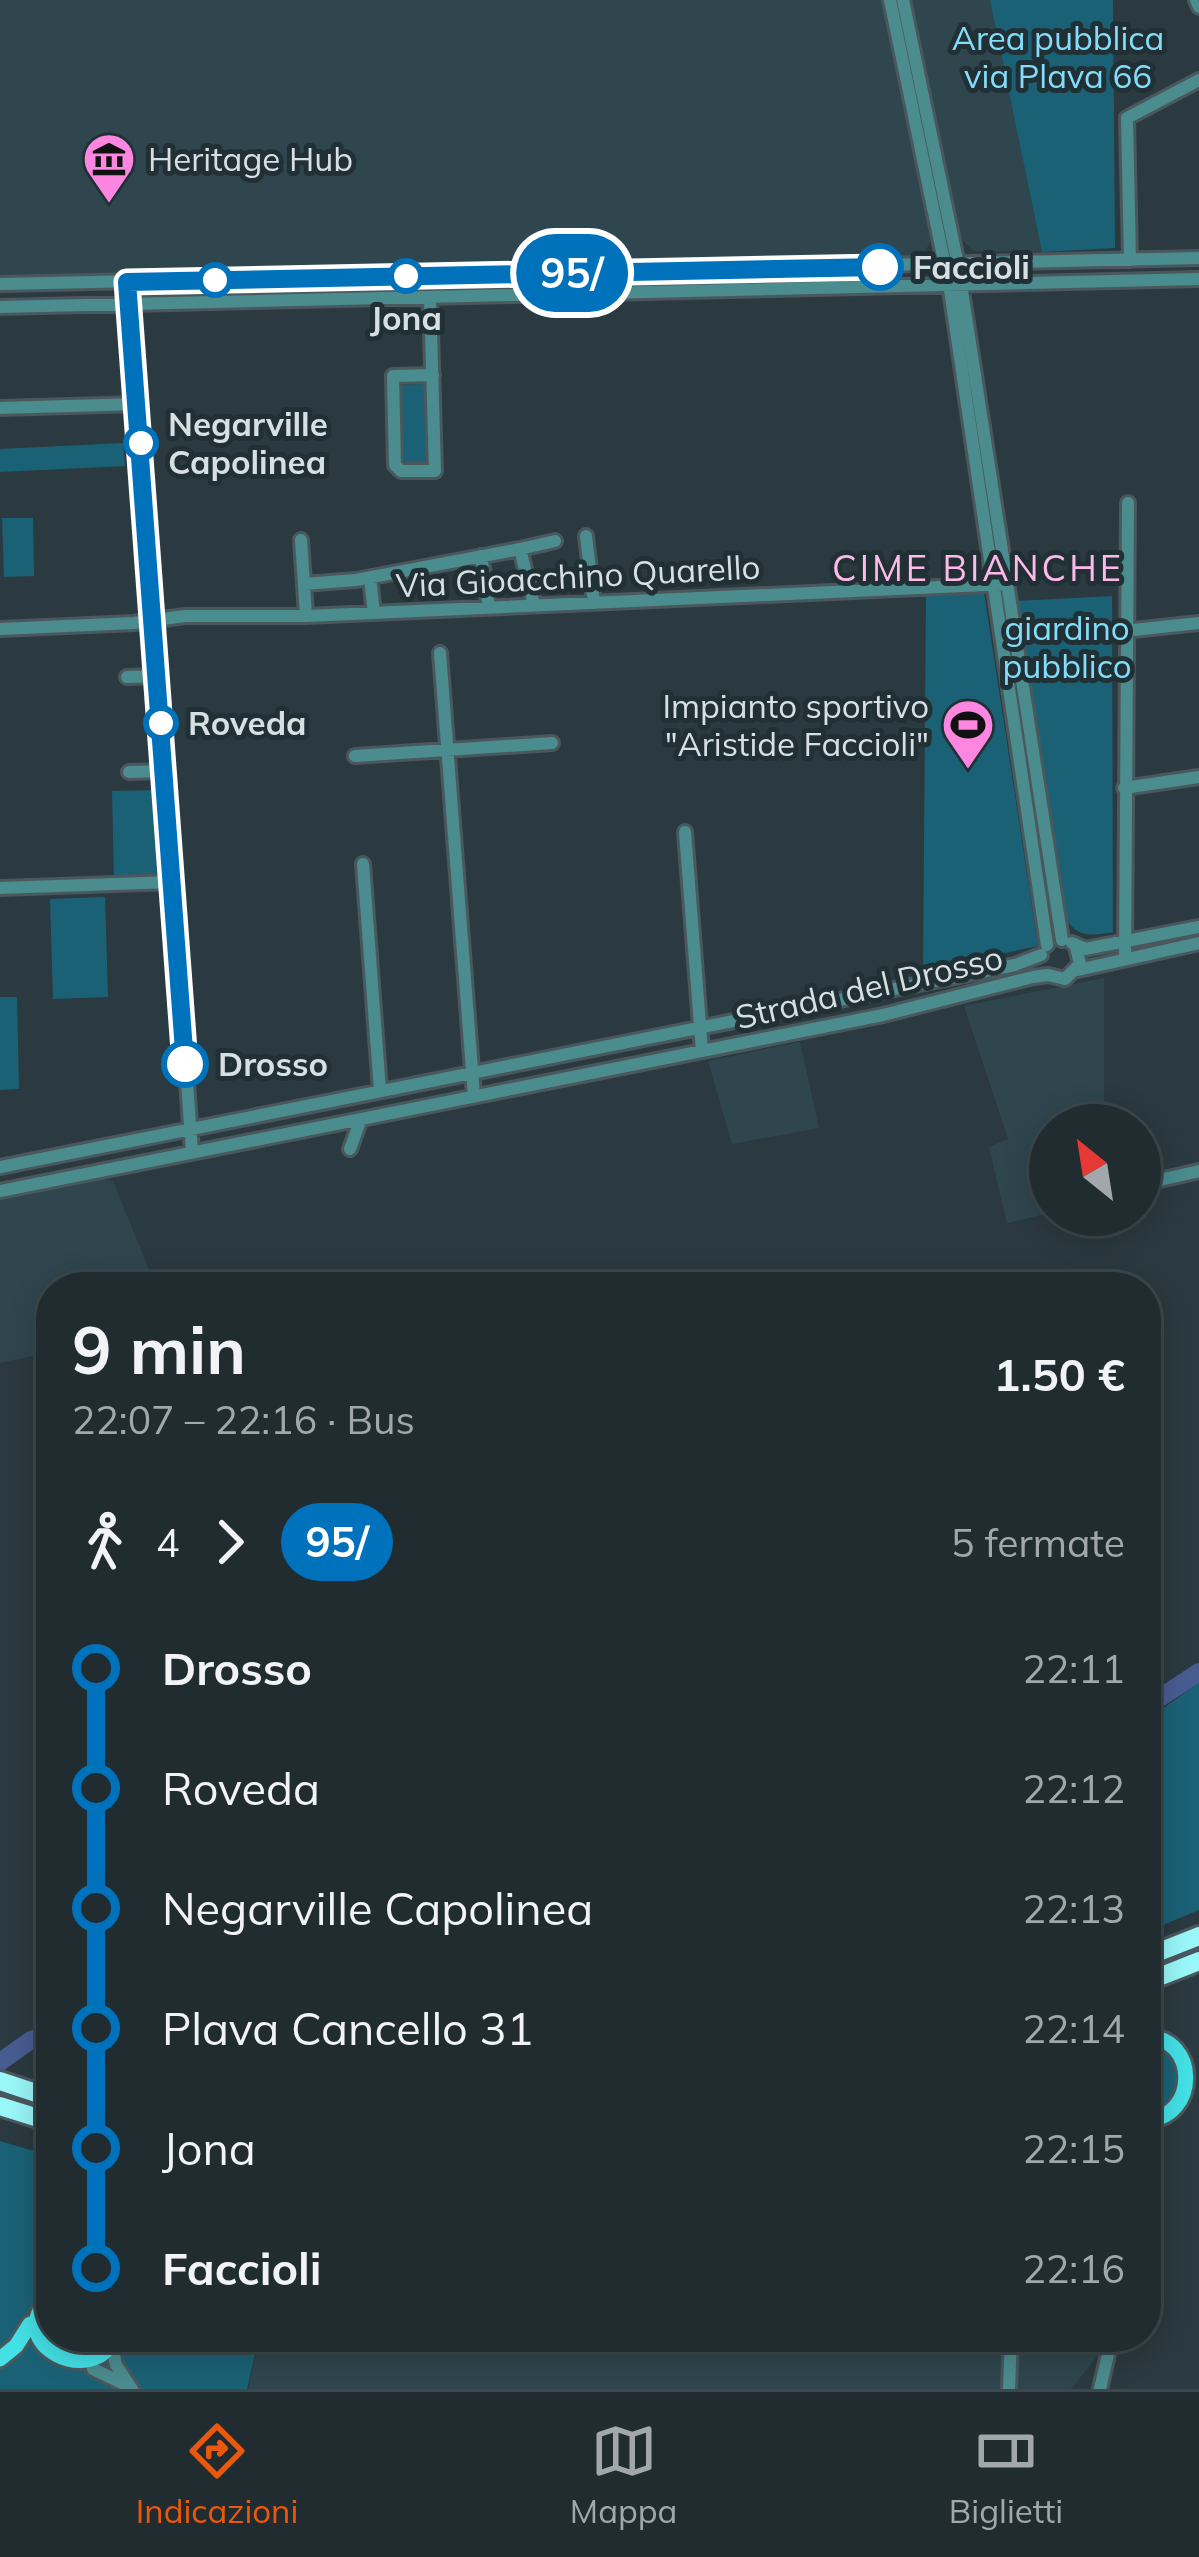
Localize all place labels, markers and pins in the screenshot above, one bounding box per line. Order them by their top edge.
museum icon: Heritage Hub [81,131,137,205]
place label: Heritage Hub [148,138,353,179]
marker: Faccioli [858,245,902,289]
place label: Faccioli [913,246,1030,287]
marker: Jona [390,260,422,292]
unlabelled marker [199,264,231,296]
place label: Jona [370,297,442,338]
place label: Negarville Capolinea [168,403,328,482]
marker: Negarville Capolinea [125,427,157,459]
place label: Impianto sportivo "Aristide Faccioli" [662,685,929,764]
sports icon: Impianto sportivo "Aristide Faccioli" [940,697,996,771]
place label: Roveda [188,702,307,743]
marker: Roveda [145,707,177,739]
marker: Drosso [163,1042,207,1086]
place label: Drosso [218,1043,328,1084]

